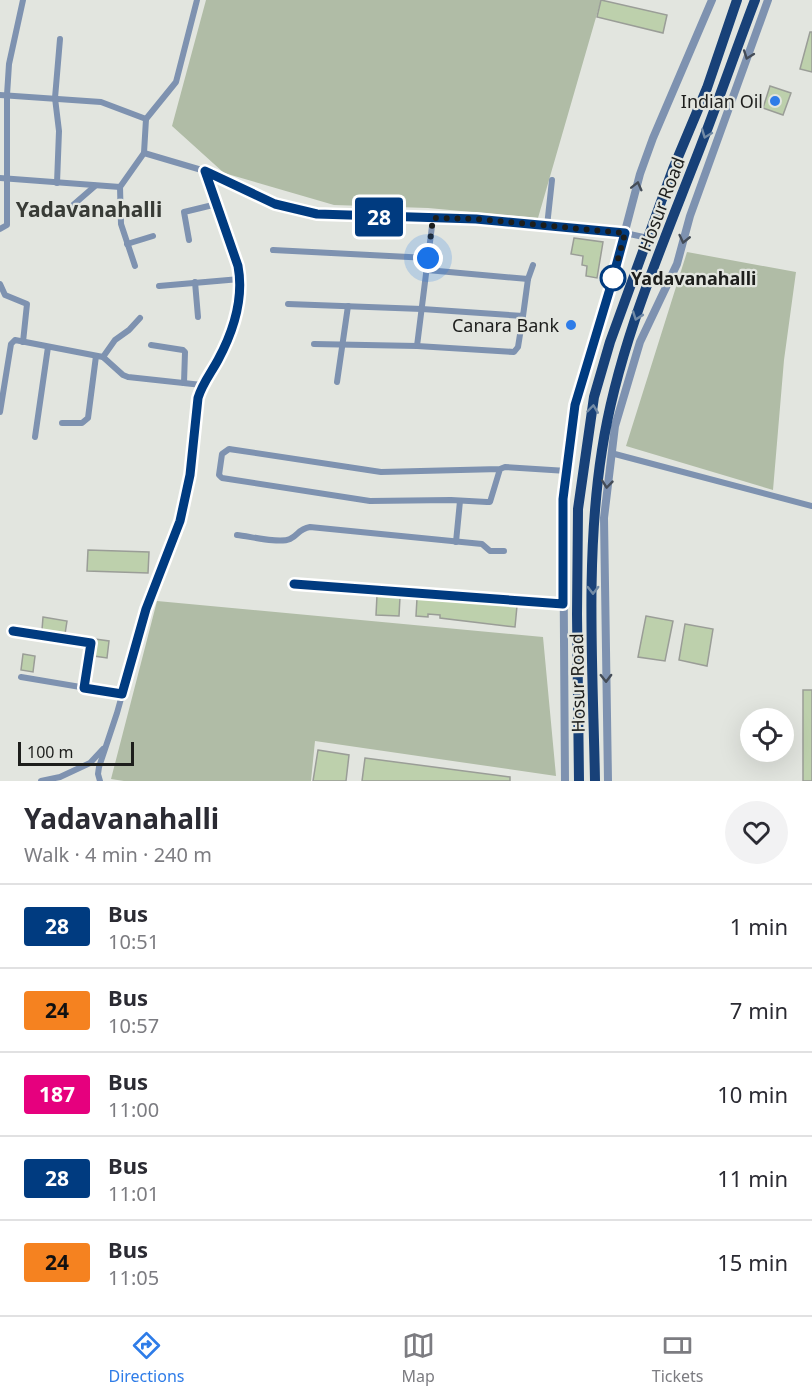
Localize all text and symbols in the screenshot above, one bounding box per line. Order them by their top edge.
one-way arrow [742,49,755,60]
place label: Indian Oil [681,89,763,113]
marker: Indian Oil [768,94,782,108]
one-way arrow [701,128,713,139]
street label: Hosur Road [632,153,690,255]
one-way arrow [629,181,642,191]
district label: Yadavanahalli [16,195,162,223]
line badge: 28 [352,198,406,236]
text: 28 [367,203,391,231]
one-way arrow [678,234,691,244]
your location [413,243,443,273]
marker: Yadavanahalli [600,265,626,291]
place label: Yadavanahalli [631,266,756,290]
one-way arrow [631,310,644,321]
place label: Canara Bank [452,313,559,337]
marker: Canara Bank [564,318,578,332]
one-way arrow [586,404,598,413]
one-way arrow [602,479,614,488]
one-way arrow [587,585,599,594]
street label: Hosur Road [564,633,590,733]
one-way arrow [600,674,613,683]
map controls [740,708,794,762]
button: locate [740,708,794,762]
scale bar [18,739,134,766]
text: 100 m [27,741,74,763]
text: Yadavanahalli [24,799,219,837]
button: heart [725,801,788,864]
text: Walk · 4 min · 240 m [24,841,212,868]
text: Bus [108,898,148,928]
text: 1 min [730,911,788,941]
text: 28 [45,912,69,940]
text: 10:51 [108,928,159,955]
text: Bus [108,982,148,1012]
text: 7 min [730,995,788,1025]
text: 24 [45,996,69,1024]
text: 10:57 [108,1012,159,1039]
text: Bus [108,1066,148,1096]
text: 10 min [717,1079,788,1109]
text: 187 [39,1080,75,1108]
text: 11:00 [108,1096,159,1123]
text: Bus [108,1150,148,1180]
text: 11 min [717,1163,788,1193]
text: 28 [45,1164,69,1192]
text: 11:01 [108,1180,159,1207]
text: Bus [108,1234,148,1264]
text: 15 min [717,1247,788,1277]
text: 24 [45,1248,69,1276]
text: 11:05 [108,1264,159,1291]
tab: Directions [109,1329,184,1387]
tab: Map [401,1329,435,1387]
tab: Tickets [652,1329,703,1387]

